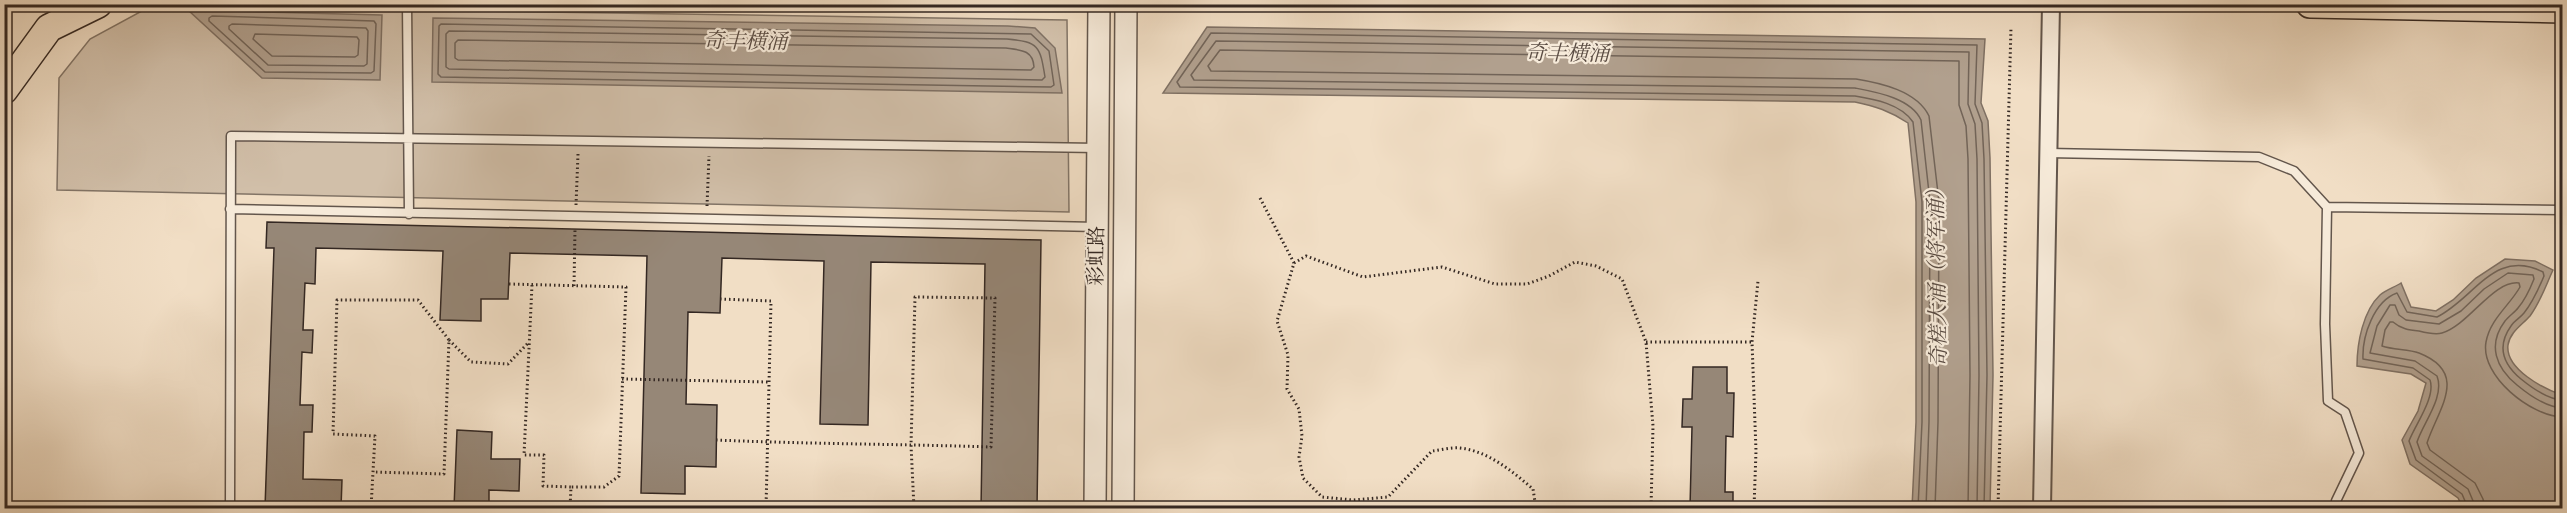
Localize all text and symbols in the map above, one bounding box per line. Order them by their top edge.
water label: 奇丰横涌 [703,28,789,56]
water label: 奇丰横涌 [1525,40,1611,68]
water label: 奇槎大涌（将军涌） [1923,178,1953,368]
street label: 彩虹路 [1084,226,1110,286]

